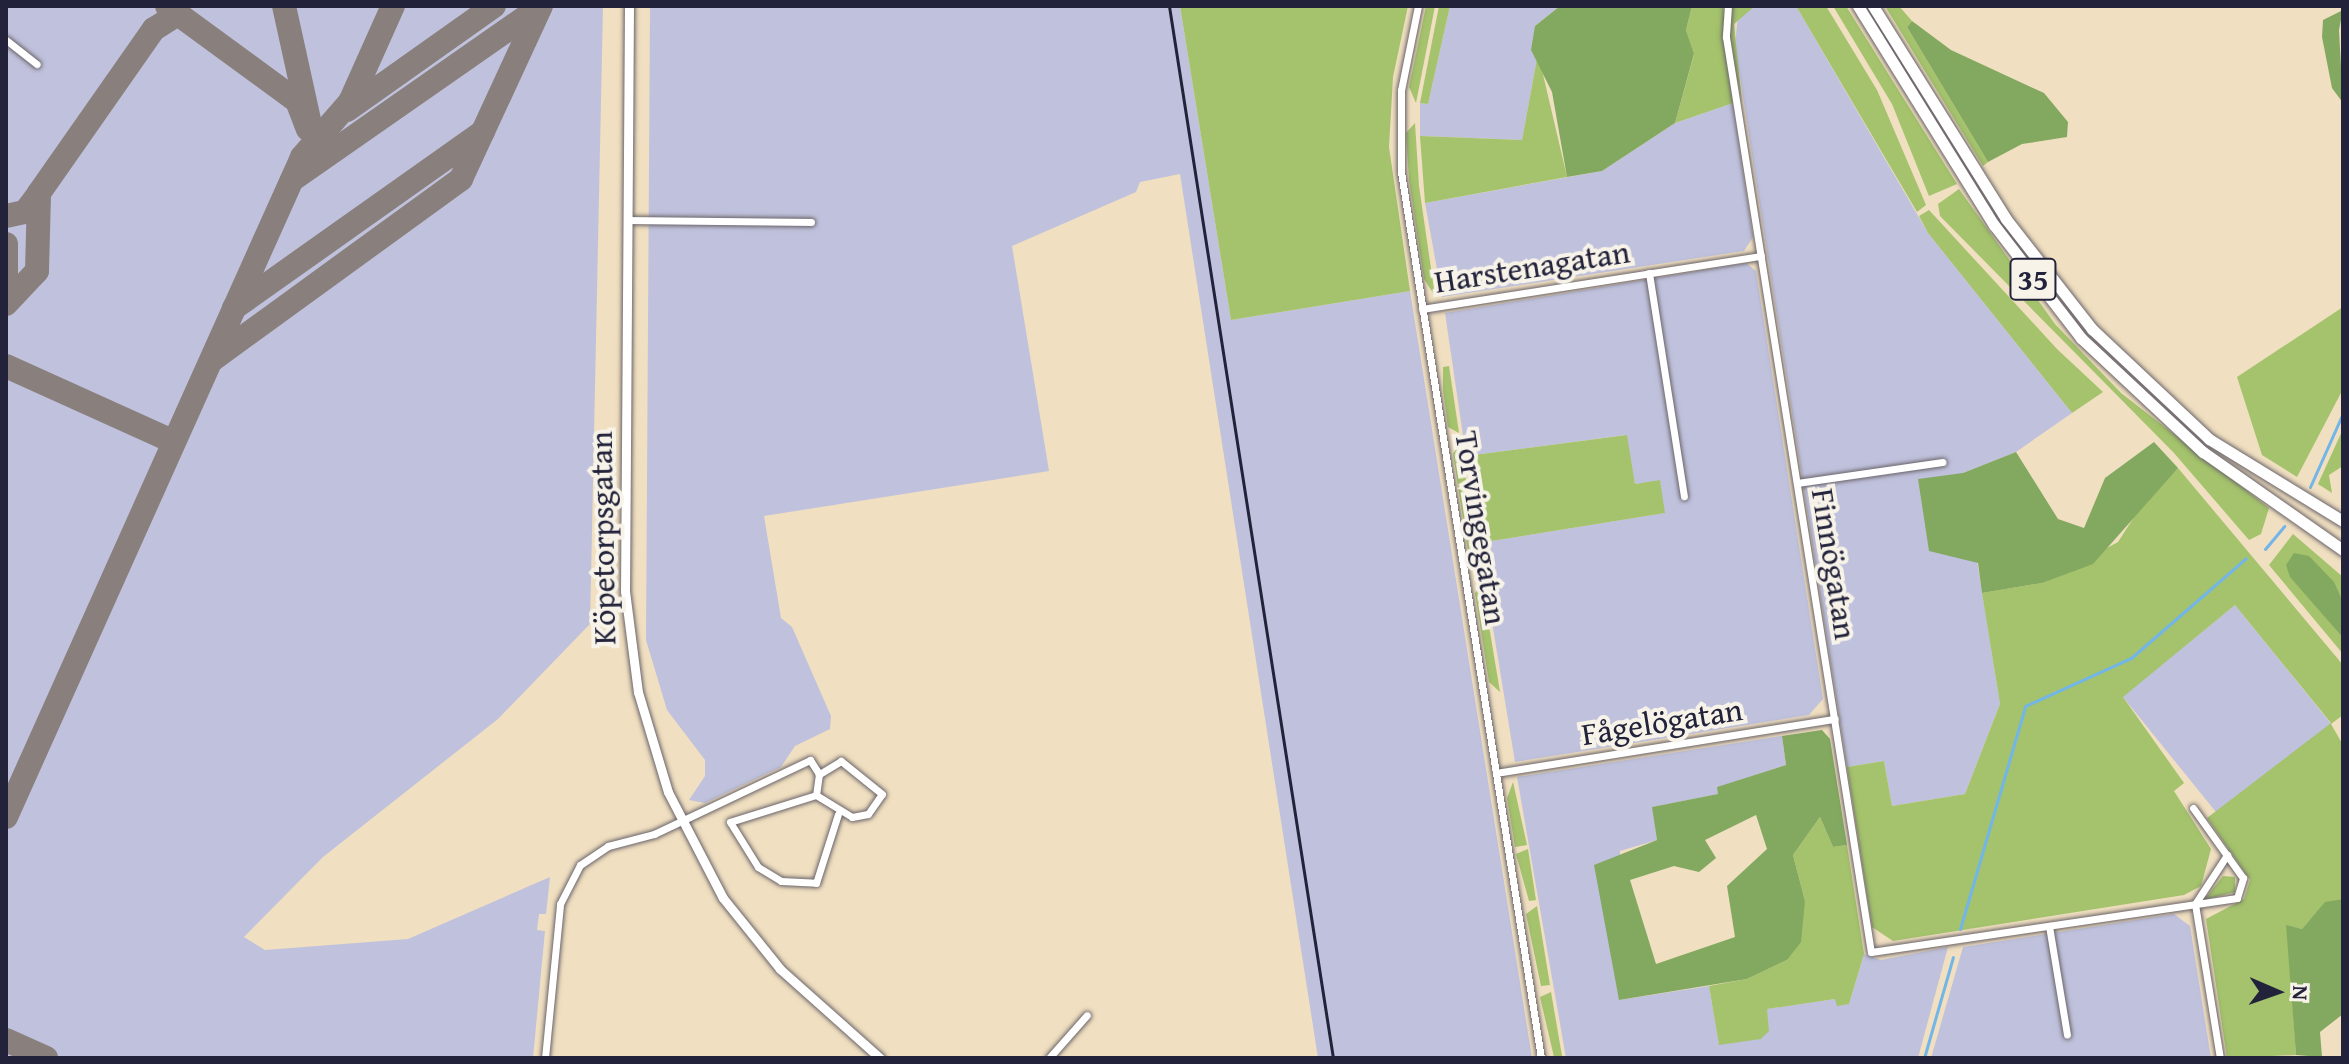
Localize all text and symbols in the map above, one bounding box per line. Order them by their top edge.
street label: Harstenagatan [1432,233,1632,301]
road number: 35 [2009,253,2057,305]
street label: Torvingegatan [1447,428,1515,628]
street label: Köpetorpsgatan [582,431,624,645]
street label: Finnögatan [1803,486,1865,642]
street label: Fågelögatan [1579,690,1745,754]
north arrow [2237,952,2317,1032]
text: N [2285,985,2317,1001]

